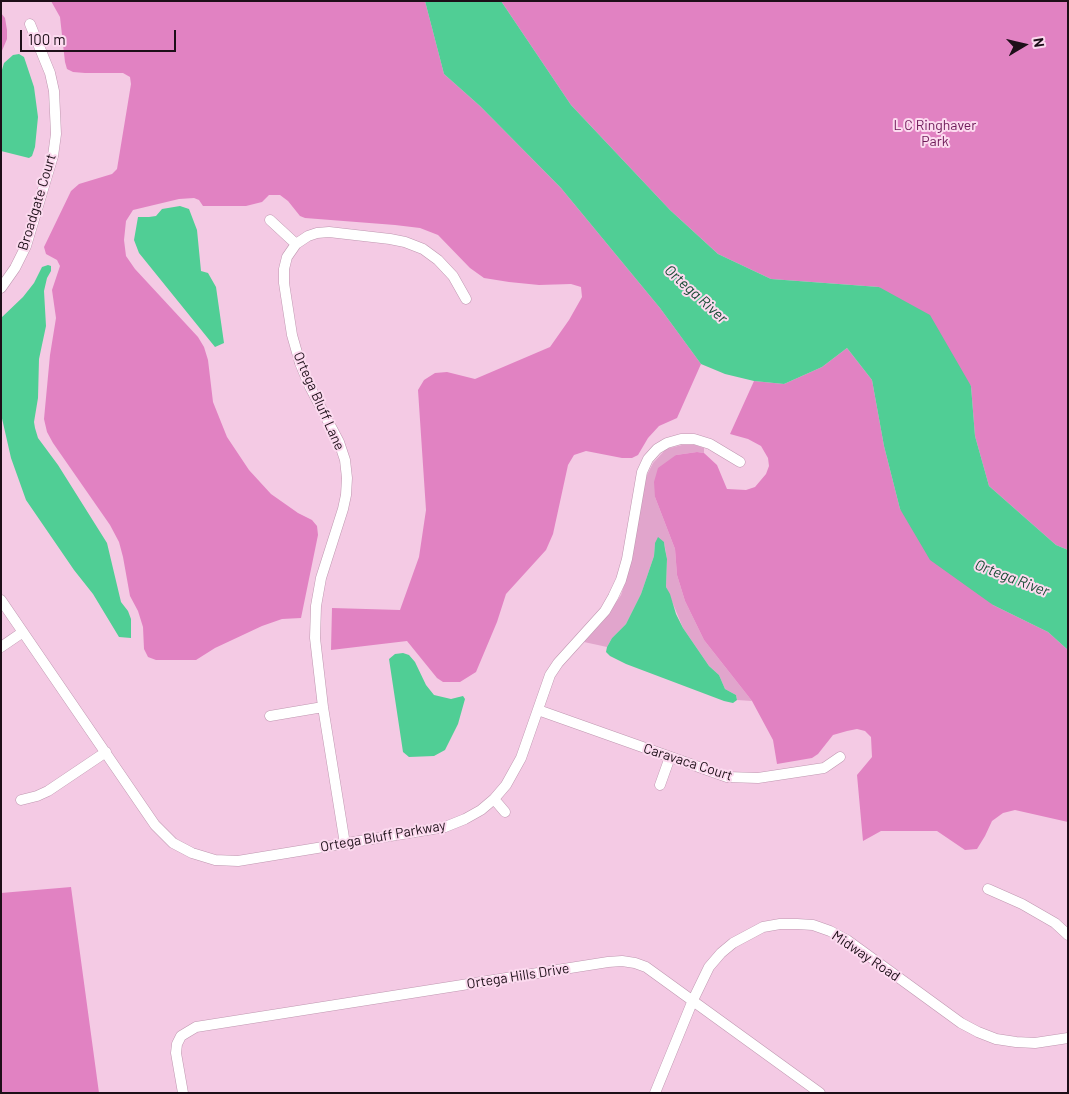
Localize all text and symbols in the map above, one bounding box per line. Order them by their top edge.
scale bar [22,20,179,52]
north arrow [999,20,1049,70]
text: 100 m [28,30,66,48]
text: N [1030,37,1048,49]
park label: L C Ringhaver Park [894,117,976,150]
street label: Broadgate Court [14,152,60,252]
water label: Ortega River [661,261,731,327]
street label: Ortega Bluff Lane [290,349,348,453]
water label: Ortega River [972,556,1052,600]
street label: Caravaca Court [641,740,735,784]
street label: Ortega Bluff Parkway [319,817,447,855]
street label: Midway Road [829,927,903,985]
street label: Ortega Hills Drive [465,960,571,992]

